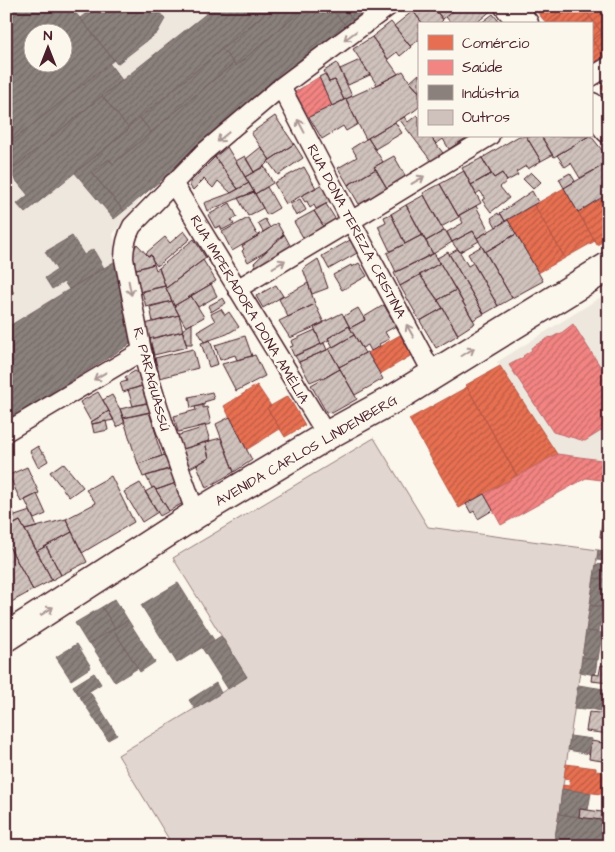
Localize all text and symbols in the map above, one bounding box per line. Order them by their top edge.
north arrow [22,22,72,72]
legend [418,22,592,138]
text: N [44,26,53,46]
one-way arrow [344,30,357,41]
text: Comércio [462,33,530,54]
text: Saúde [462,57,503,78]
text: Indústria [462,83,519,104]
text: Outros [462,107,510,128]
one-way arrow [296,119,305,134]
one-way arrow [216,131,229,142]
street label: RUA DONA TEREZA CRISTINA [302,141,411,322]
one-way arrow [410,175,424,185]
street label: RUA IMPERADORA DONA AMÉLIA [185,211,314,408]
one-way arrow [271,259,285,269]
one-way arrow [125,279,135,295]
one-way arrow [405,324,415,339]
street label: R. PARAGUASSÚ [128,325,175,434]
one-way arrow [461,347,475,357]
one-way arrow [94,372,108,382]
street label: AVENIDA CARLOS LINDENBERG [212,390,402,511]
one-way arrow [40,606,54,616]

